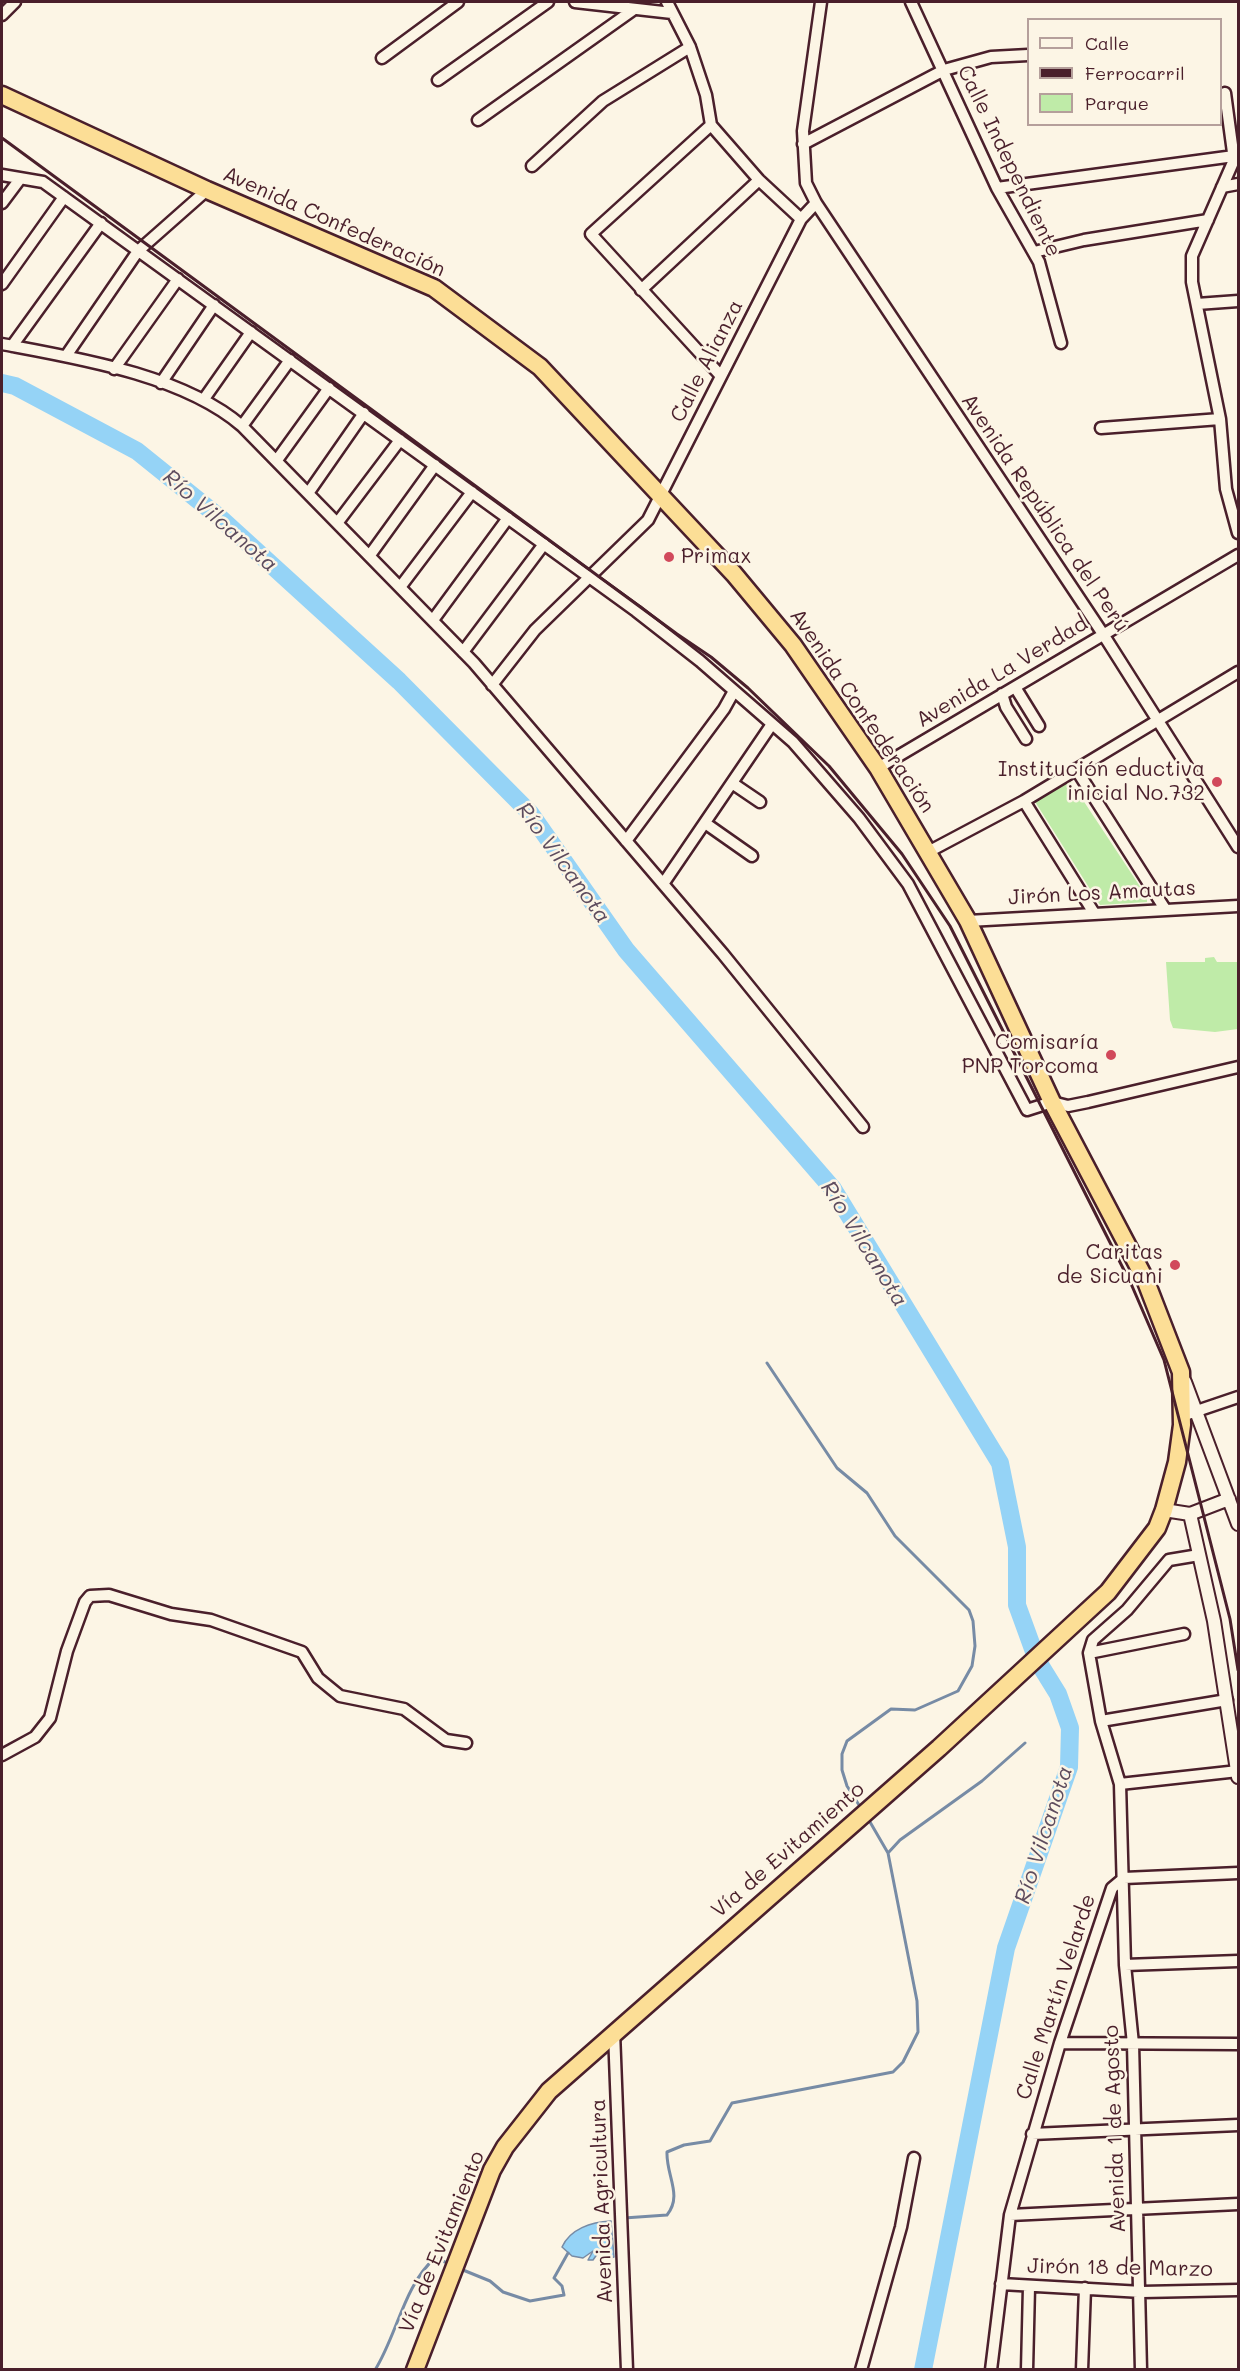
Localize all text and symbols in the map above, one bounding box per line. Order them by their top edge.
legend [1027,18,1222,126]
text: Calle [1085,31,1129,55]
street label: Calle Independiente [952,61,1066,261]
text: Ferrocarril [1085,61,1185,85]
text: Parque [1085,91,1149,115]
street label: Avenida Confederación [219,162,449,282]
street label: Calle Alianza [665,296,749,426]
street label: Avenida República del Perú [956,389,1134,637]
water label: Río Vilcanota [157,464,283,578]
place label: Primax [681,544,751,570]
marker: Primax [662,550,676,564]
street label: Avenida Confederación [784,604,940,818]
street label: Avenida La Verdad [912,611,1092,733]
place label: Institución eductiva inicial No.732 [998,757,1205,807]
marker: Institución eductiva inicial No.732 [1210,775,1224,789]
water label: Río Vilcanota [510,797,616,929]
street label: Jirón Los Amautas [1007,875,1197,911]
place label: Comisaría PNP Torcoma [962,1030,1099,1080]
marker: Comisaría PNP Torcoma [1104,1048,1118,1062]
water label: Río Vilcanota [815,1176,913,1312]
place label: Caritas de Sicuani [1057,1240,1163,1290]
marker: Caritas de Sicuani [1168,1258,1182,1272]
water label: Río Vilcanota [1009,1763,1079,1907]
street label: Vía de Evitamiento [706,1777,870,1923]
street label: Calle Martín Velarde [1011,1891,1101,2103]
street label: Avenida 1 de Agosto [1099,2025,1131,2233]
street label: Avenida Agricultura [586,2098,618,2304]
street label: Vía de Evitamiento [394,2147,490,2337]
street label: Jirón 18 de Marzo [1027,2254,1213,2282]

